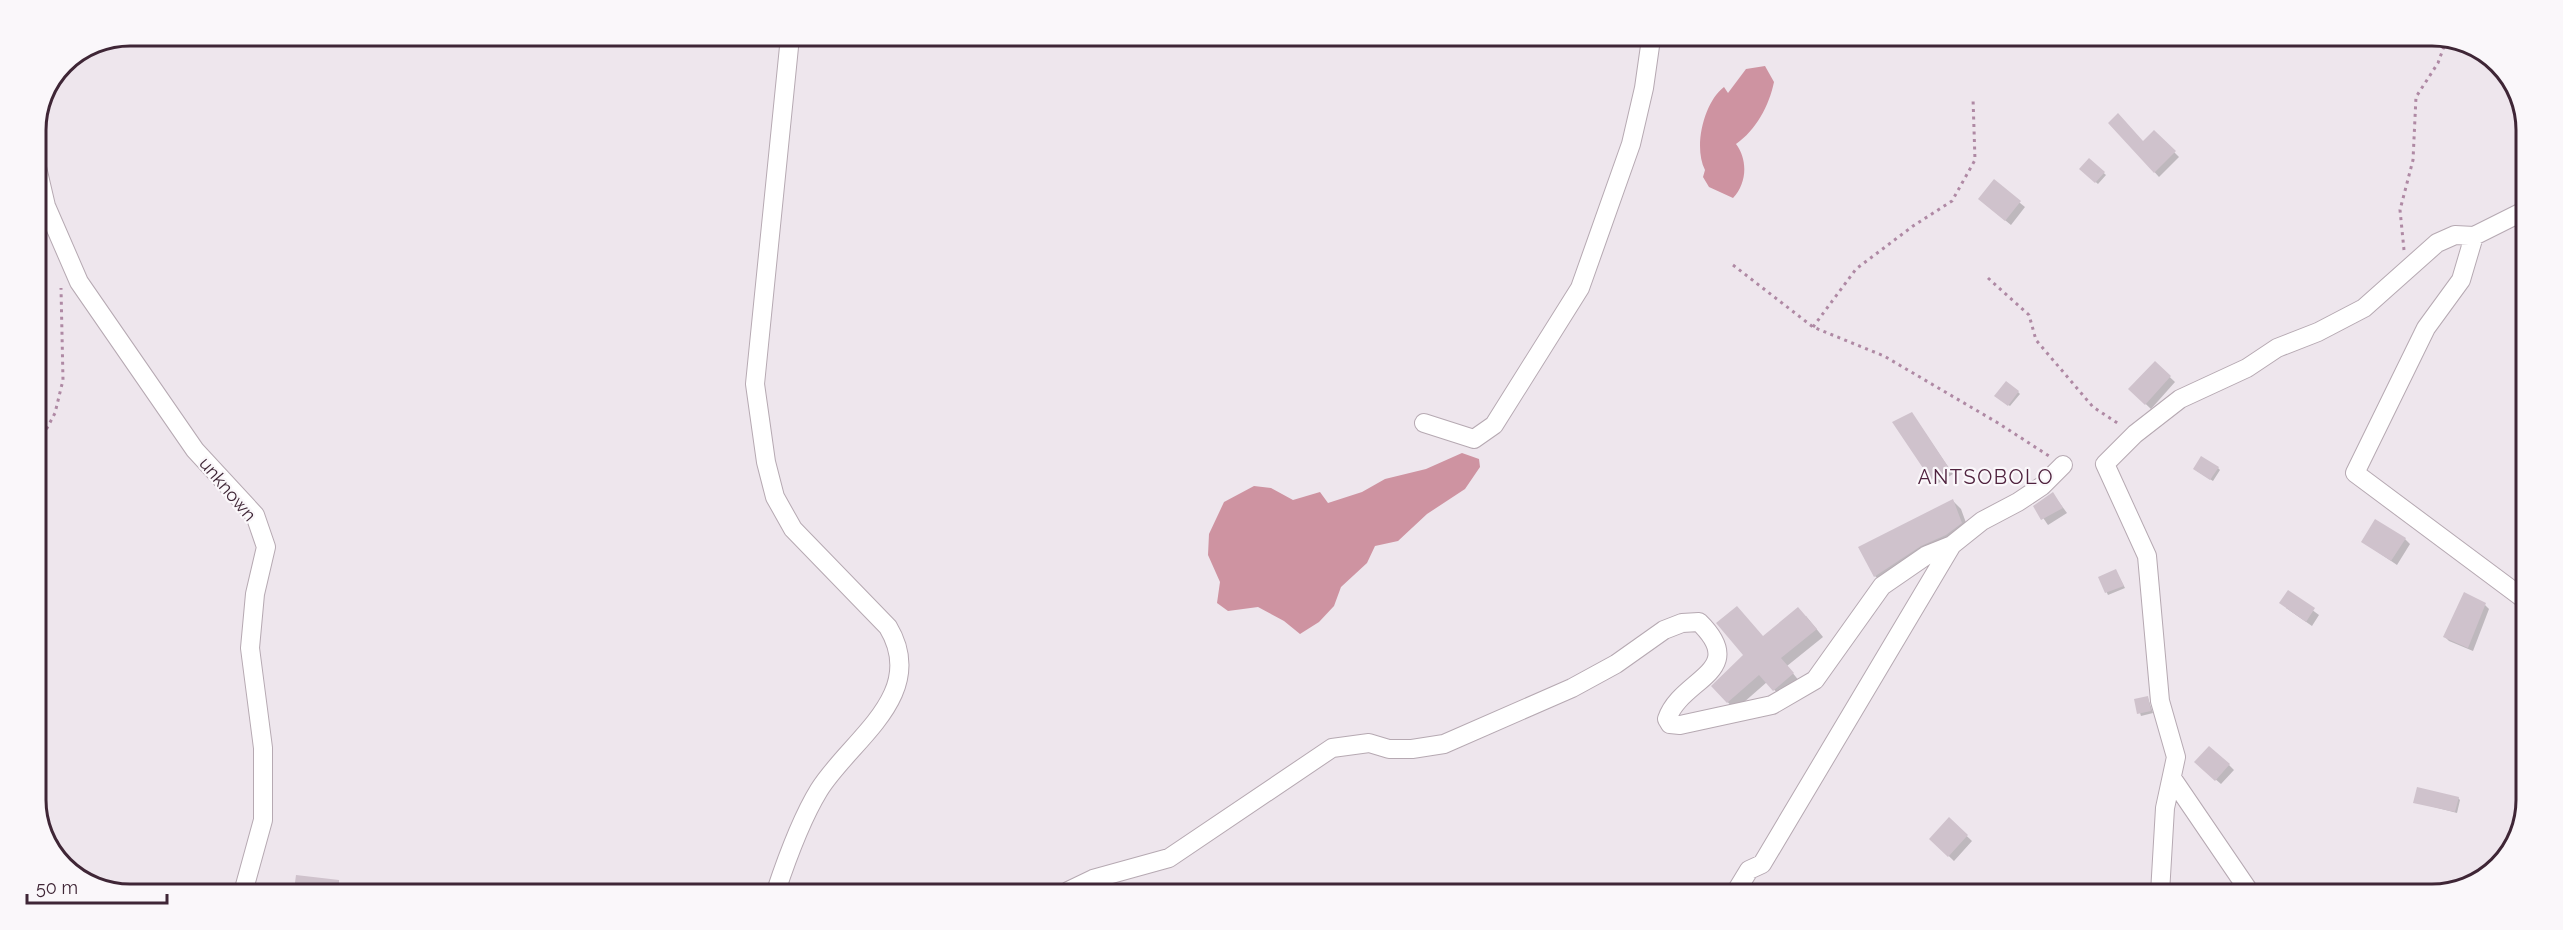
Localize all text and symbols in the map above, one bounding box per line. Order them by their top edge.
street label: unknown [195,453,261,525]
district label: ANTSOBOLO [1918,465,2054,489]
scale bar [27,867,166,905]
text: 50 m [36,877,78,898]

